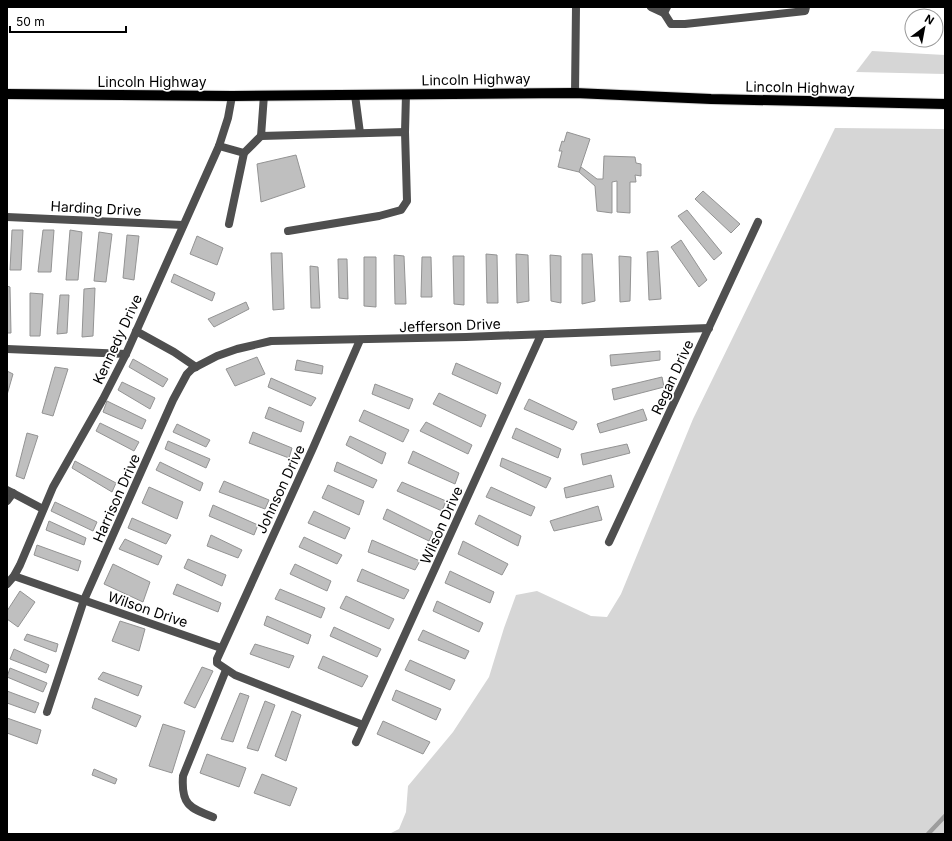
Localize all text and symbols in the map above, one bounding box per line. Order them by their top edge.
scale bar [10,8,126,34]
north arrow [904,8,944,48]
text: N [922,11,937,28]
text: 50 m [16,14,45,29]
street label: Lincoln Highway [421,70,531,88]
street label: Lincoln Highway [97,73,207,90]
street label: Lincoln Highway [745,78,855,96]
street label: Harding Drive [50,197,142,219]
street label: Kennedy Drive [89,291,145,387]
street label: Jefferson Drive [399,315,501,335]
street label: Regan Drive [647,337,697,417]
street label: Johnson Drive [252,442,308,536]
street label: Harrison Drive [89,451,143,545]
street label: Wilson Drive [416,483,466,567]
street label: Wilson Drive [106,587,190,631]

